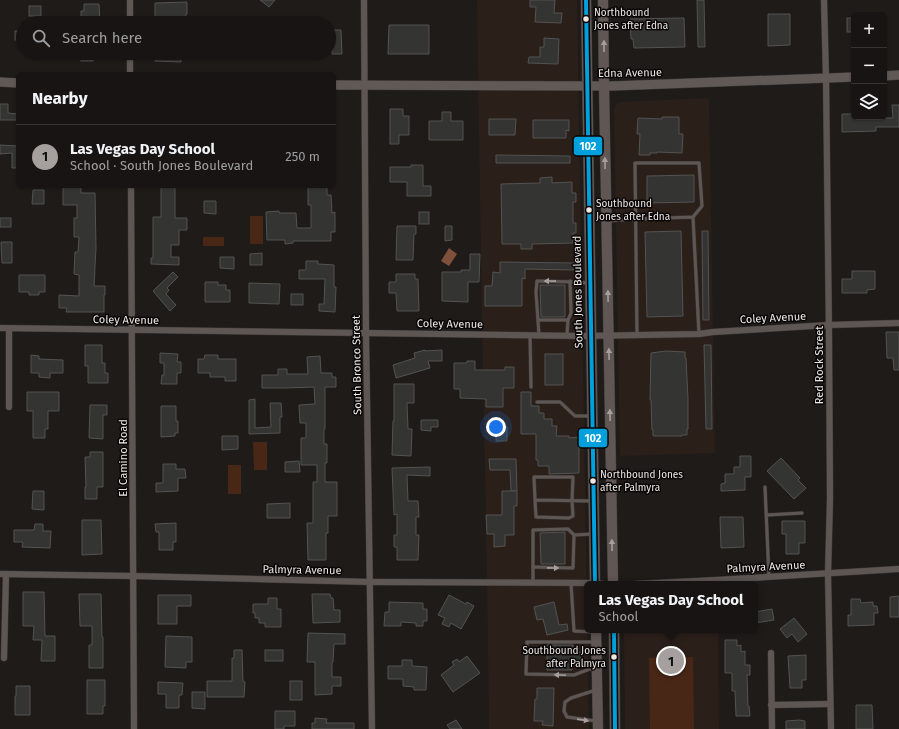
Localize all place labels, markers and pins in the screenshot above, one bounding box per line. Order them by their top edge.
place label: Northbound Jones after Edna [594,7,668,32]
marker: Northbound Jones after Edna [581,14,591,24]
place label: Southbound Jones after Edna [596,198,670,223]
marker: Southbound Jones after Edna [584,205,594,215]
place label: Northbound Jones after Palmyra [600,469,683,494]
marker: Northbound Jones after Palmyra [588,476,598,486]
place label: Southbound Jones after Palmyra [522,645,606,670]
pin: 1 [658,646,684,676]
marker: Southbound Jones after Palmyra [609,652,619,662]

